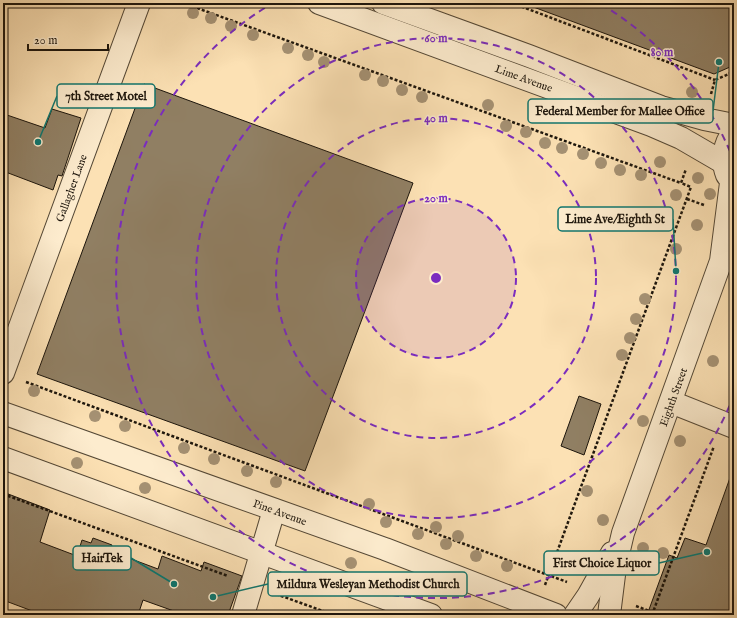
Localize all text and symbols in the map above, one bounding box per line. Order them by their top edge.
scale bar [28,26,108,52]
text: 60 m [425,31,448,46]
text: 20 m [34,33,57,48]
text: 80 m [651,45,674,60]
street label: Lime Avenue [493,62,554,96]
callout: 7th Street Motel [57,84,155,108]
text: 7th Street Motel [65,89,148,104]
callout: Federal Member for Mallee Office [528,99,713,123]
text: Federal Member for Mallee Office [535,104,705,119]
text: 40 m [424,111,449,126]
street label: Gallagher Lane [53,153,91,224]
text: 20 m [424,191,448,206]
callout: Lime Ave/Eighth St [558,207,673,231]
text: Lime Ave/Eighth St [564,212,666,228]
centre of rings [429,271,443,285]
street label: Eighth Street [657,366,691,429]
street label: Pine Avenue [251,497,308,529]
callout: HairTek [73,546,131,570]
text: HairTek [81,551,123,566]
callout: First Choice Liquor [544,551,659,575]
text: First Choice Liquor [553,556,652,572]
callout: Mildura Wesleyan Methodist Church [268,572,467,596]
text: Mildura Wesleyan Methodist Church [276,577,460,593]

